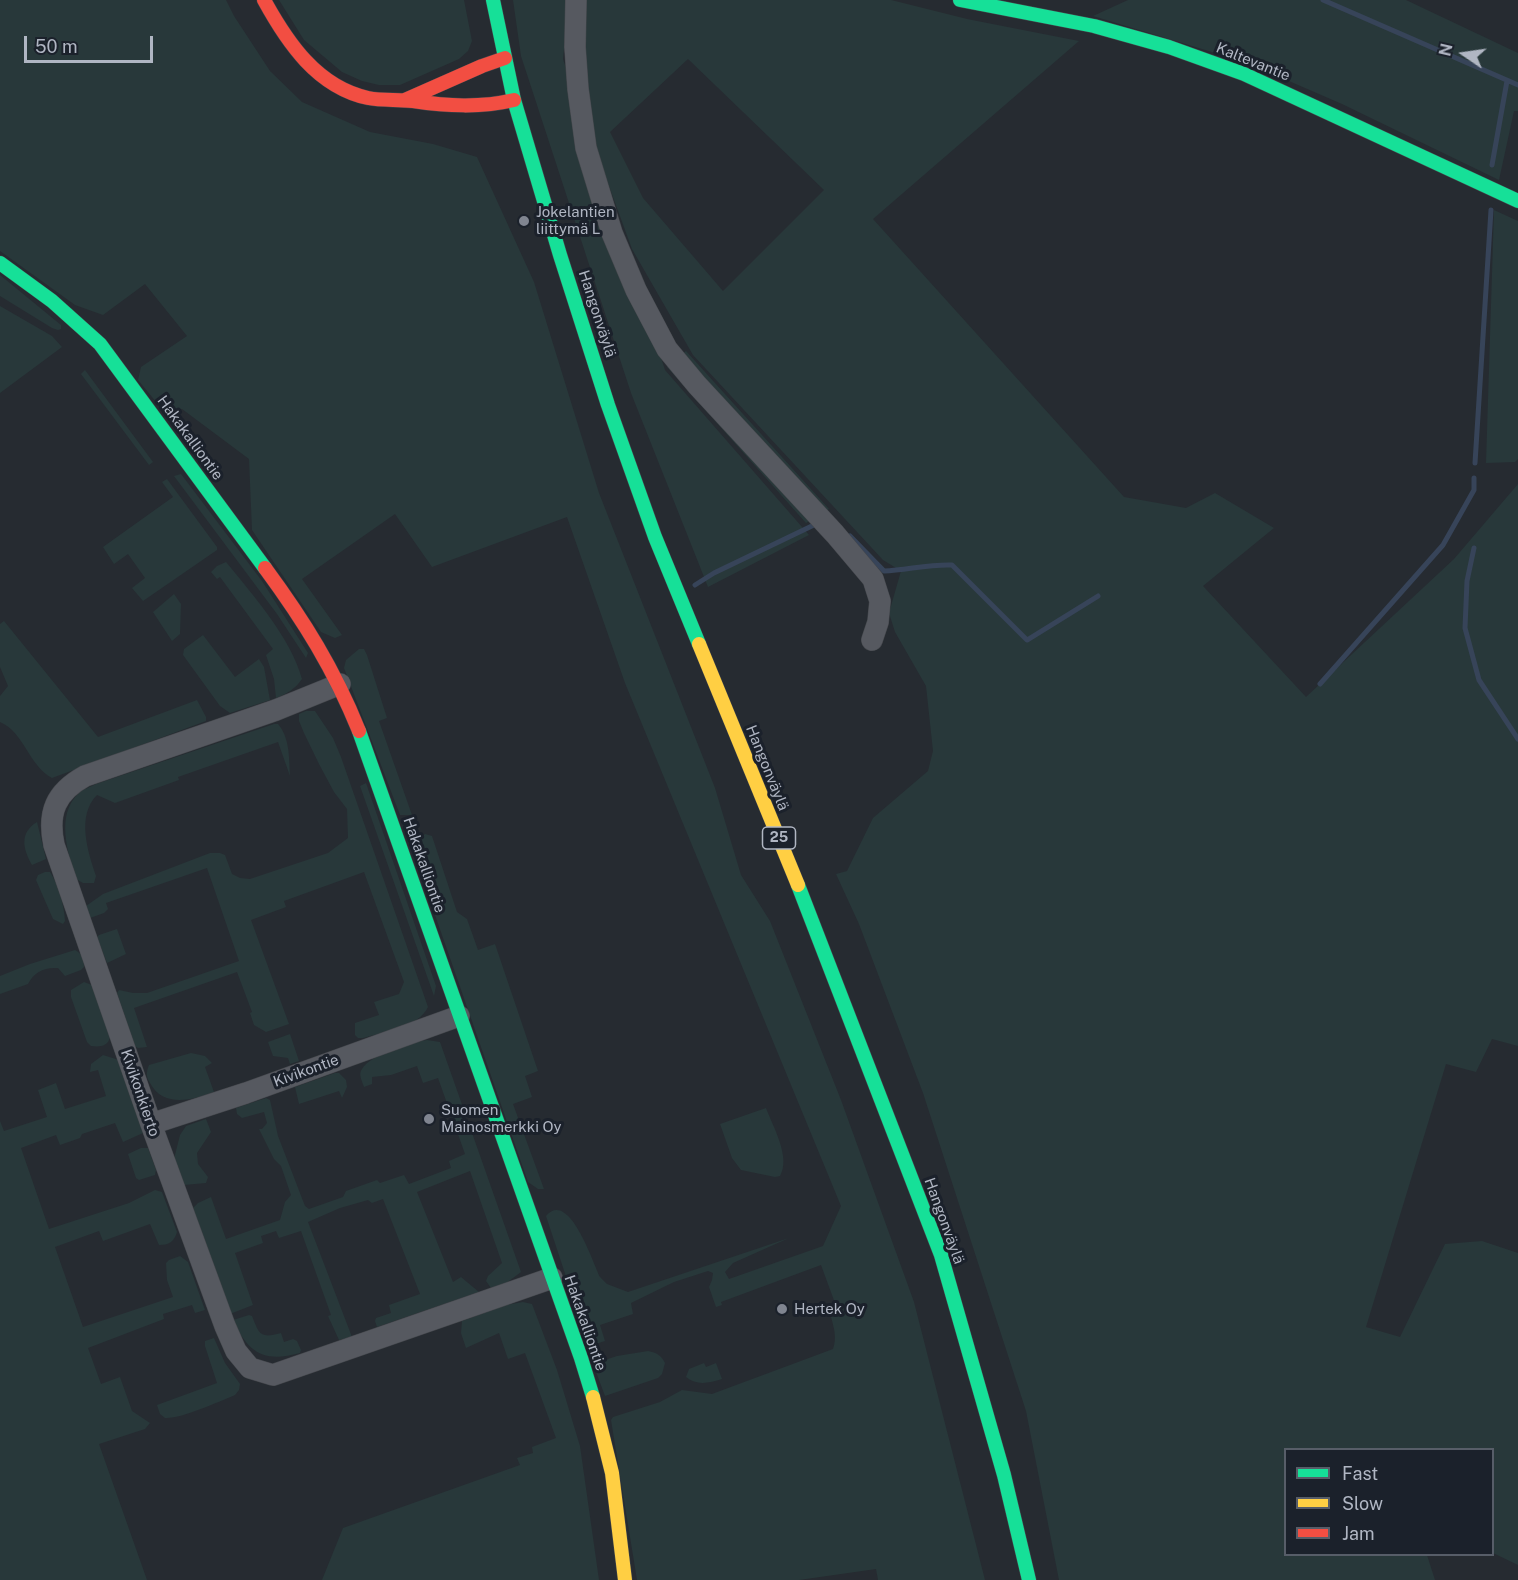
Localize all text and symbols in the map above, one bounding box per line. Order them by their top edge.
scale bar [27,24,156,62]
north arrow [1434,24,1494,84]
text: 50 m [35,36,78,57]
street label: Kaltevantie [1213,39,1293,85]
text: N [1435,42,1457,58]
place label: Jokelantien liittymä L [536,203,615,238]
marker: Jokelantien liittymä L [517,214,531,228]
street label: Hangonväylä [574,268,620,360]
street label: Hakakalliontie [153,392,227,484]
street label: Hangonväylä [742,723,792,813]
street label: Hakakalliontie [399,815,449,915]
road number: 25 [762,827,796,849]
street label: Kivikonkierto [117,1047,163,1139]
street label: Kivikontie [271,1051,341,1091]
place label: Suomen Mainosmerkki Oy [441,1101,562,1136]
marker: Suomen Mainosmerkki Oy [422,1112,436,1126]
street label: Hangonväylä [920,1175,968,1267]
street label: Hakakalliontie [560,1273,610,1373]
place label: Hertek Oy [794,1300,865,1318]
marker: Hertek Oy [775,1302,789,1316]
legend [1284,1448,1494,1556]
text: Fast [1342,1463,1378,1484]
text: Slow [1342,1493,1383,1514]
text: Jam [1342,1523,1375,1544]

